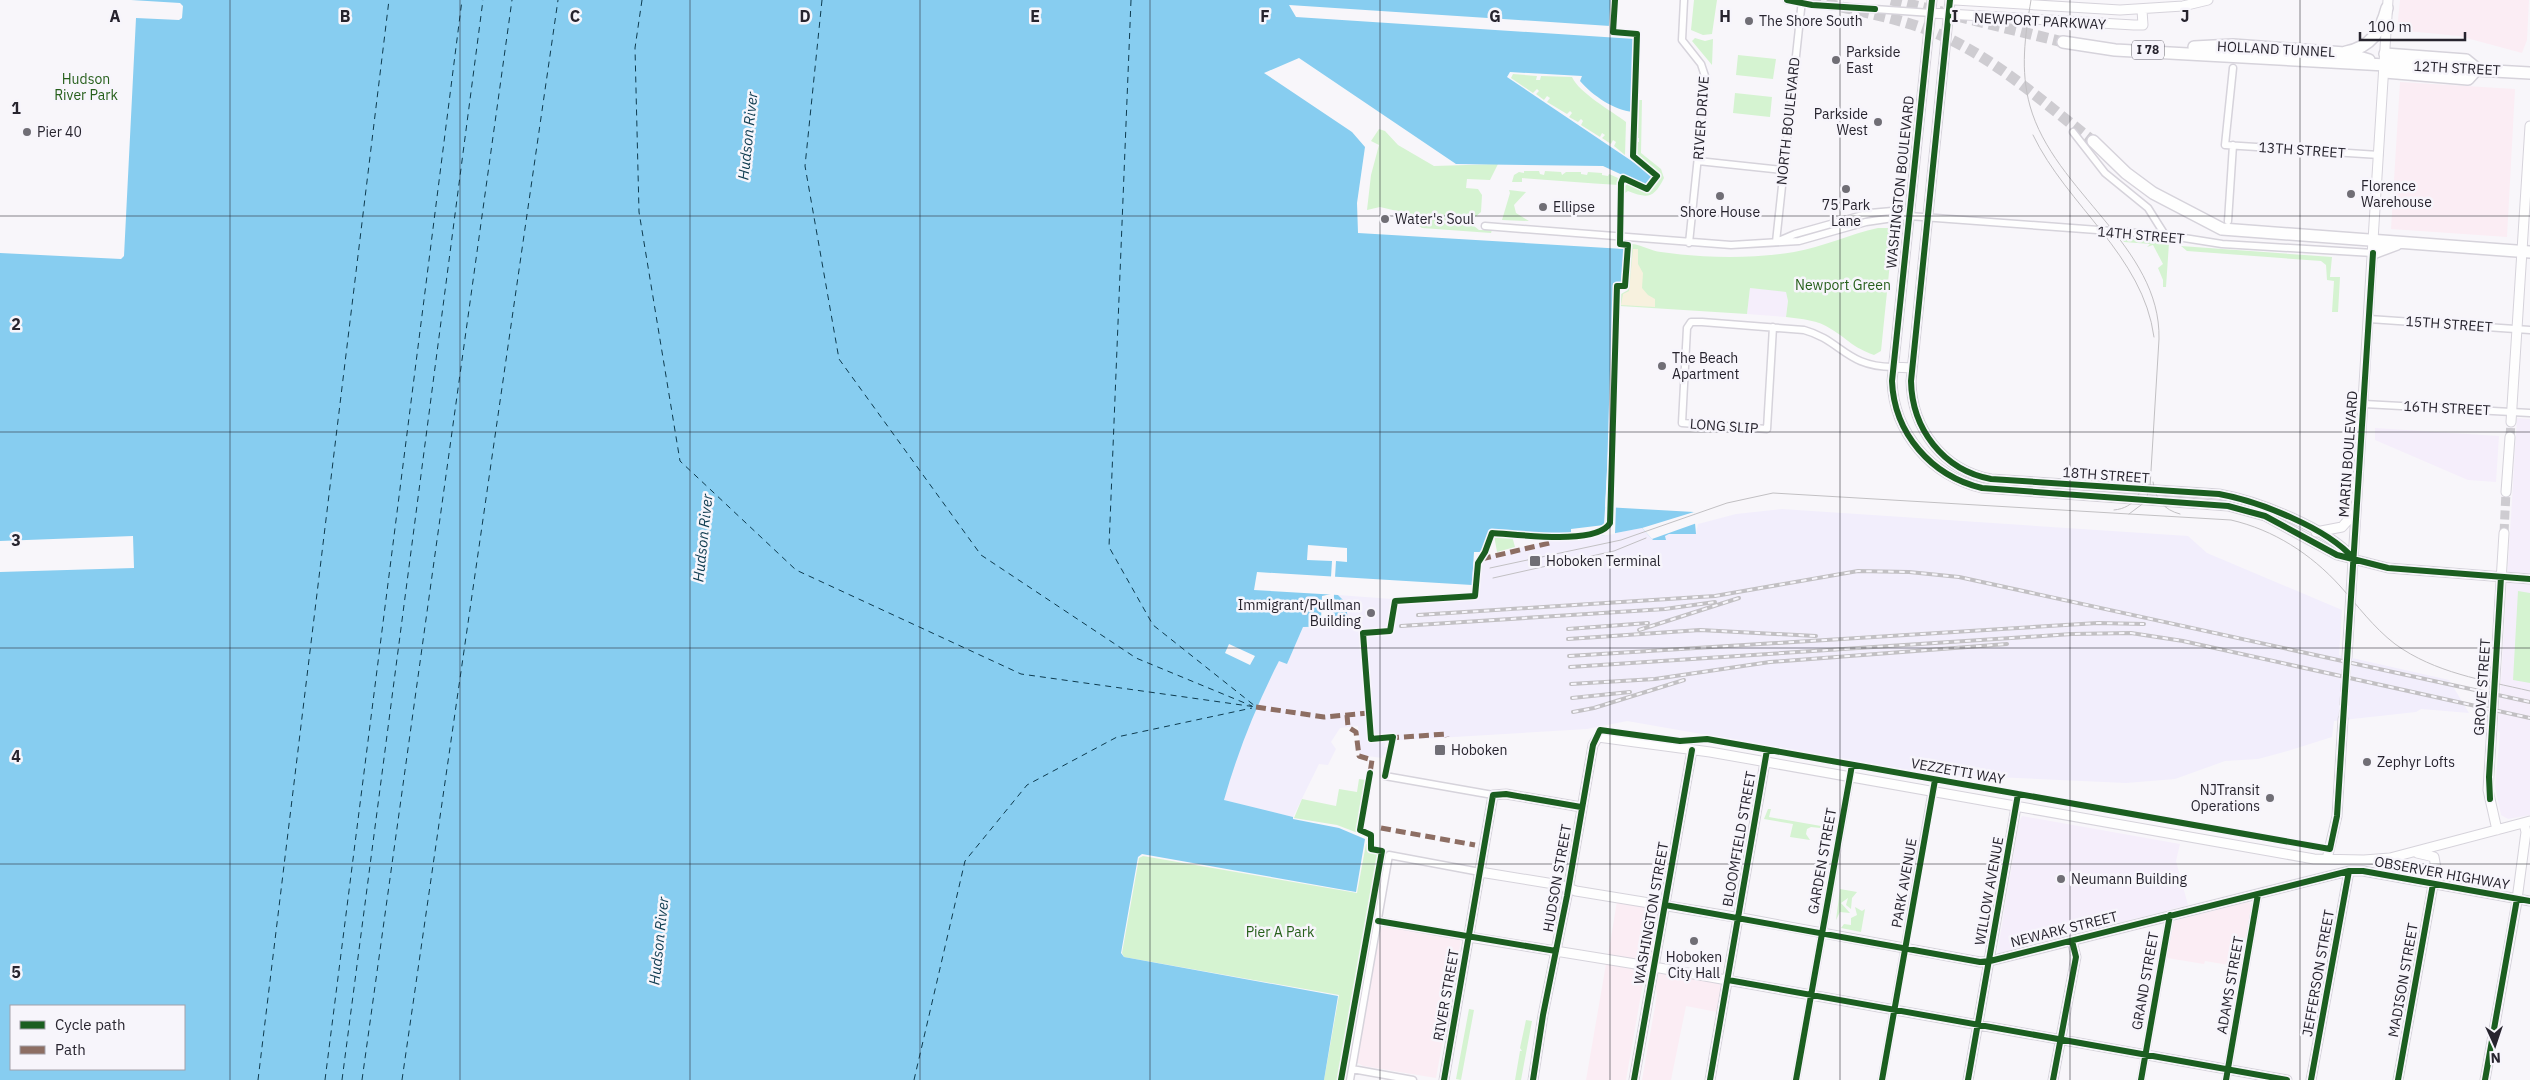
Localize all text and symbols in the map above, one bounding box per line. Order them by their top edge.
text: A [110,6,121,26]
text: B [340,6,351,26]
text: C [570,6,580,26]
text: D [799,6,811,26]
text: E [1030,6,1040,26]
text: F [1260,6,1270,26]
text: G [1489,6,1501,26]
text: H [1719,6,1731,26]
text: I [1952,6,1959,26]
text: J [2181,6,2189,26]
street label: NEWPORT PARKWAY [1973,9,2107,33]
scale bar [2360,10,2465,42]
place label: The Shore South [1759,12,1863,30]
marker: The Shore South [1743,15,1755,27]
text: 100 m [2368,17,2412,36]
street label: HOLLAND TUNNEL [2217,37,2335,61]
road number: I 78 [2132,40,2164,60]
place label: Parkside East [1846,43,1901,77]
marker: Parkside East [1830,54,1842,66]
street label: NORTH BOULEVARD [1772,56,1804,186]
street label: 12TH STREET [2413,57,2501,79]
park label: Hudson River Park [54,70,118,104]
street label: RIVER DRIVE [1689,75,1713,161]
water label: Hudson River [733,90,762,181]
street label: WASHINGTON BOULEVARD [1882,95,1918,269]
text: 1 [11,98,21,118]
place label: Parkside West [1814,105,1868,139]
marker: Parkside West [1872,116,1884,128]
place label: Pier 40 [37,123,82,141]
marker: Pier 40 [21,126,33,138]
street label: 13TH STREET [2258,138,2346,162]
place label: Florence Warehouse [2361,177,2432,211]
marker: 75 Park Lane [1840,183,1852,195]
marker: Florence Warehouse [2345,188,2357,200]
marker: Shore House [1714,190,1726,202]
place label: 75 Park Lane [1822,196,1871,230]
place label: Ellipse [1553,198,1595,216]
marker: Ellipse [1537,201,1549,213]
place label: Shore House [1680,203,1760,221]
place label: Water's Soul [1395,210,1474,228]
marker: Water's Soul [1379,213,1391,225]
street label: 14TH STREET [2097,222,2185,248]
park label: Newport Green [1795,276,1891,294]
street label: 15TH STREET [2405,312,2493,336]
text: 2 [11,314,21,334]
place label: The Beach Apartment [1672,349,1740,383]
marker: The Beach Apartment [1656,360,1668,372]
street label: MARIN BOULEVARD [2335,390,2361,518]
street label: 16TH STREET [2403,397,2491,419]
street label: LONG SLIP [1689,415,1759,437]
street label: 18TH STREET [2062,463,2150,487]
water label: Hudson River [688,492,717,583]
text: 3 [11,530,21,550]
place label: Hoboken Terminal [1546,552,1661,570]
marker: Hoboken Terminal [1528,554,1542,568]
place label: Immigrant/Pullman Building [1238,596,1362,630]
marker: Immigrant/Pullman Building [1365,607,1377,619]
street label: GROVE STREET [2470,638,2494,736]
place label: Hoboken [1451,741,1507,759]
marker: Hoboken [1433,743,1447,757]
text: 4 [11,746,21,766]
place label: Zephyr Lofts [2377,753,2455,771]
street label: VEZZETTI WAY [1910,754,2007,788]
marker: Zephyr Lofts [2361,756,2373,768]
street label: BLOOMFIELD STREET [1718,770,1760,908]
place label: NJTransit Operations [2191,781,2260,815]
marker: NJTransit Operations [2264,792,2276,804]
street label: GARDEN STREET [1804,806,1840,916]
street label: HUDSON STREET [1539,823,1575,933]
street label: WILLOW AVENUE [1971,835,2007,947]
street label: PARK AVENUE [1887,837,1921,929]
street label: WASHINGTON STREET [1630,840,1672,986]
street label: OBSERVER HIGHWAY [2373,852,2512,894]
place label: Neumann Building [2071,870,2187,888]
marker: Neumann Building [2055,873,2067,885]
water label: Hudson River [644,895,673,986]
street label: NEWARK STREET [2009,907,2119,951]
street label: JEFFERSON STREET [2298,908,2338,1038]
street label: MADISON STREET [2384,921,2422,1039]
park label: Pier A Park [1246,923,1315,941]
street label: GRAND STREET [2127,930,2163,1032]
marker: Hoboken City Hall [1688,935,1700,947]
street label: ADAMS STREET [2213,935,2247,1035]
street label: RIVER STREET [1429,948,1463,1042]
place label: Hoboken City Hall [1666,948,1722,982]
text: 5 [11,962,21,982]
legend [10,1005,185,1070]
text: Cycle path [55,1015,126,1034]
north arrow [2470,1020,2520,1070]
text: Path [55,1040,86,1059]
text: N [2490,1049,2501,1067]

